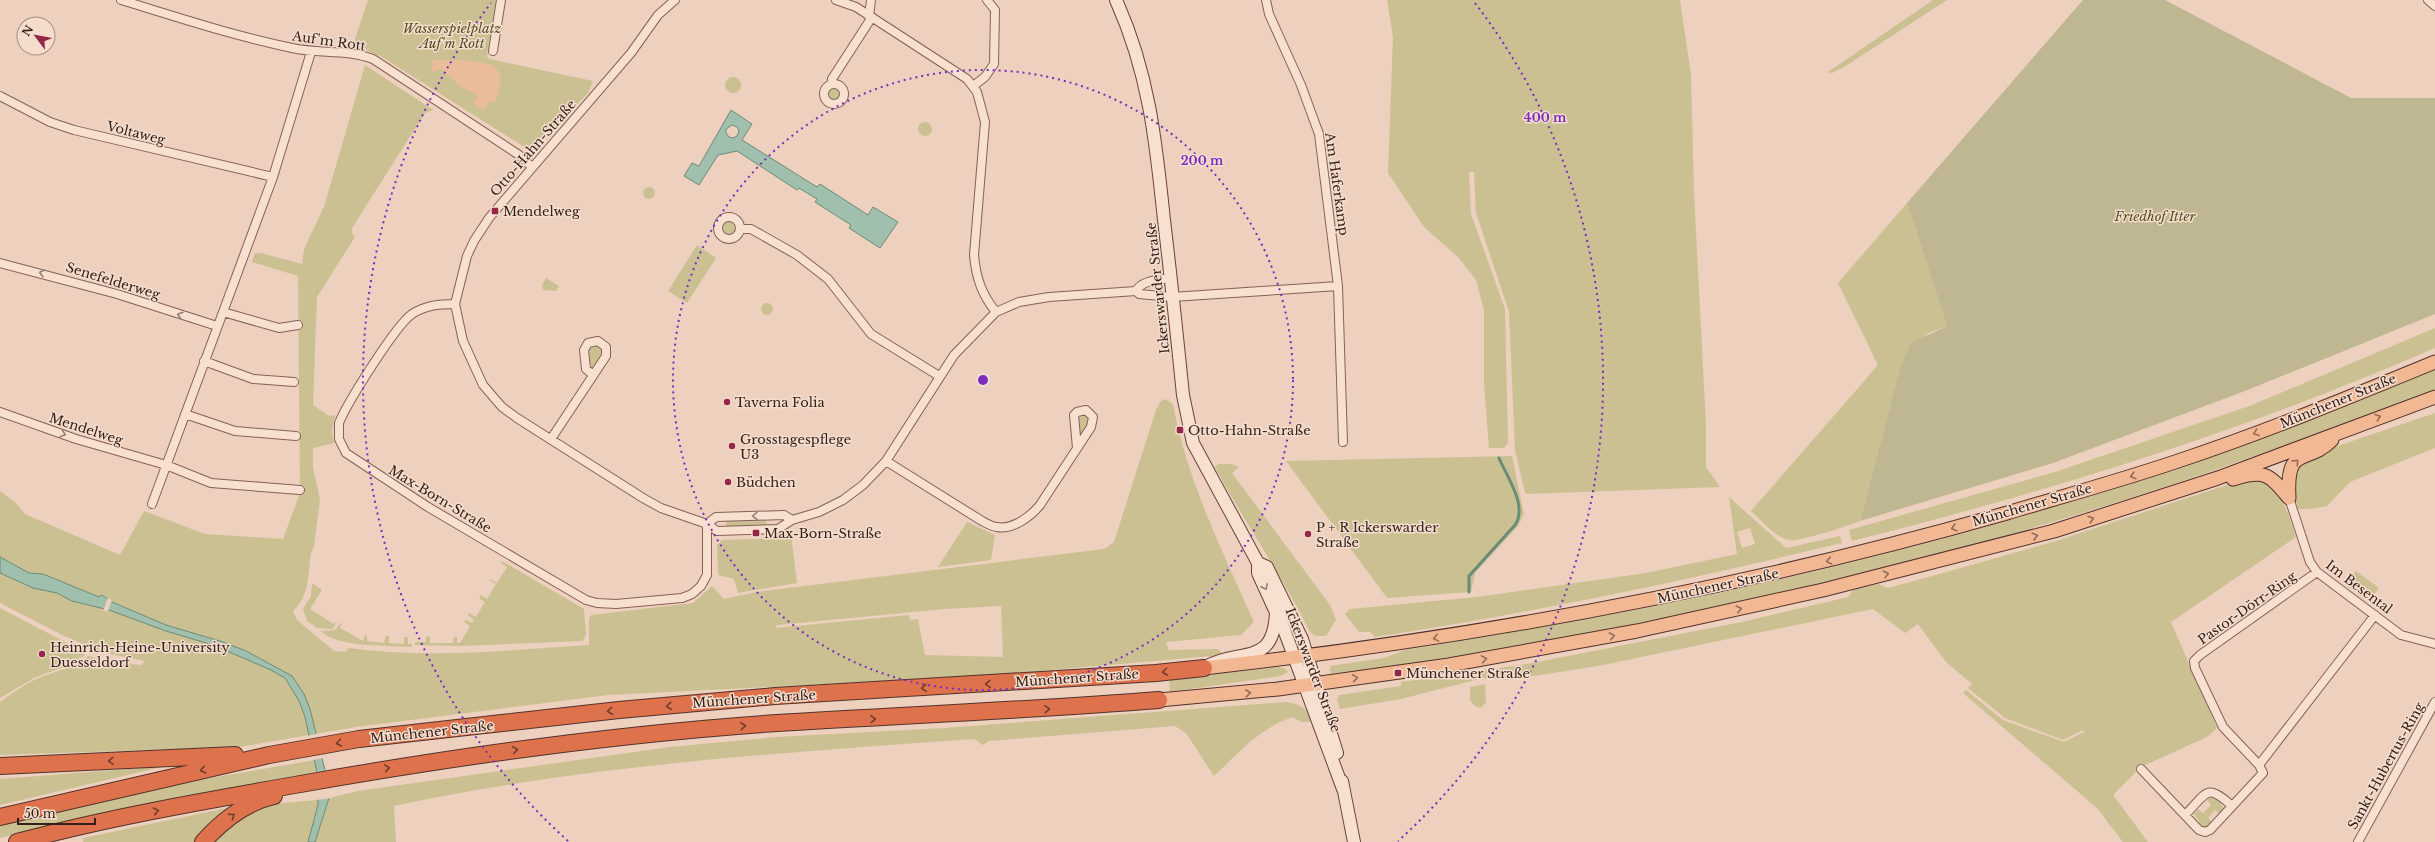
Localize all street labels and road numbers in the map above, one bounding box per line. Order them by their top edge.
street label: Auf'm Rott [290,27,367,55]
street label: Otto-Hahn-Straße [486,96,580,200]
street label: Voltaweg [104,117,167,149]
street label: Am Haferkamp [1321,130,1353,237]
street label: Ickerswarder Straße [1143,221,1173,355]
street label: Senefelderweg [64,259,162,303]
street label: Münchener Straße [2277,370,2399,432]
street label: Mendelweg [47,409,125,449]
street label: Max-Born-Straße [385,461,495,537]
street label: Münchener Straße [1970,480,2094,530]
street label: Im Besental [2322,556,2396,618]
street label: Münchener Straße [1656,565,1780,607]
street label: Pastor-Dörr-Ring [2195,568,2300,648]
street label: Ickerswarder Straße [1281,605,1345,735]
street label: Münchener Straße [1015,665,1139,691]
street label: Münchener Straße [692,686,816,712]
street label: Sankt-Hubertus-Ring [2344,699,2428,833]
street label: Münchener Straße [369,717,495,747]

